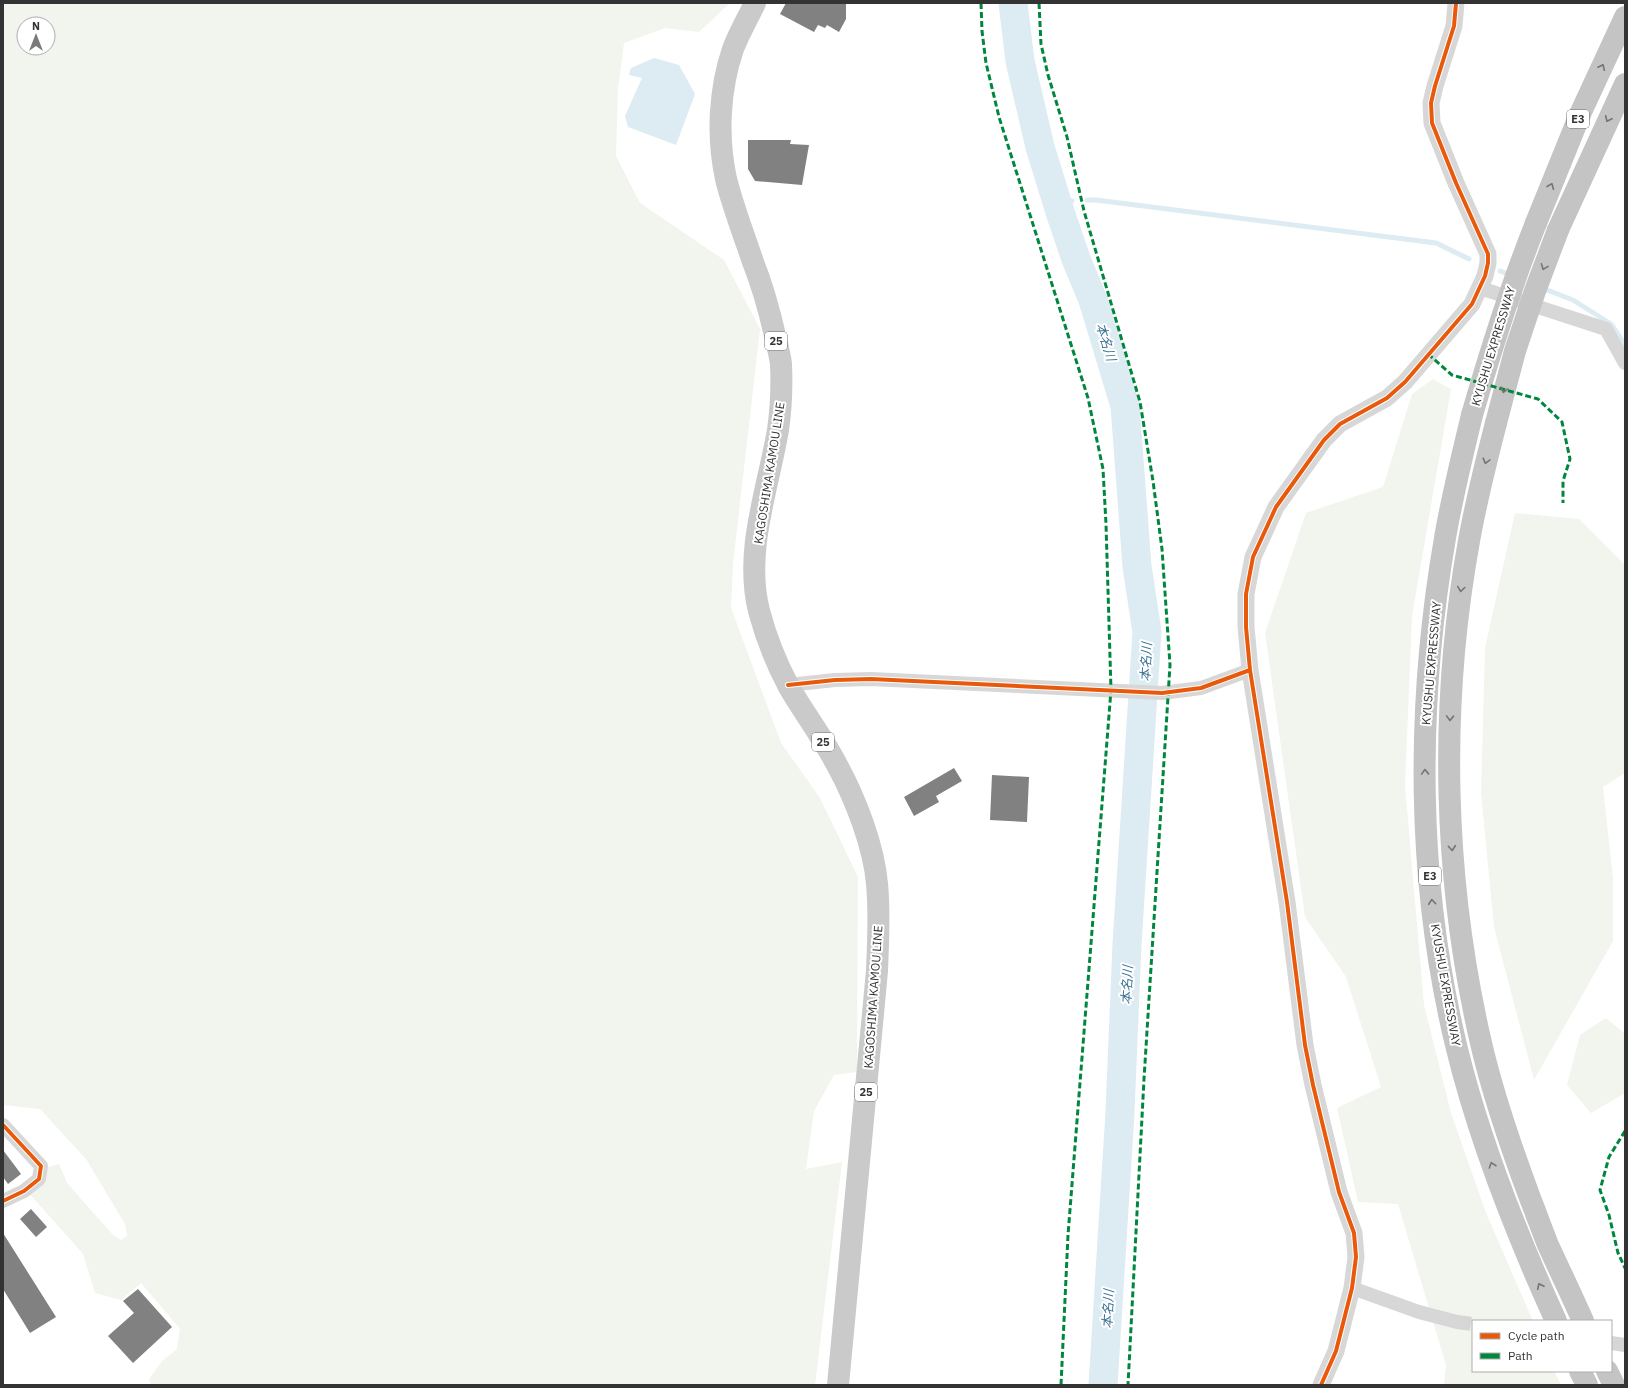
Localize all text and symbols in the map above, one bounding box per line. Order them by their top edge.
north arrow [16,16,56,56]
text: N [32,19,40,33]
one-way arrow [1597,64,1605,71]
road number: E3 [1567,110,1589,128]
one-way arrow [1605,115,1613,123]
one-way arrow [1546,183,1554,190]
one-way arrow [1541,263,1549,270]
street label: KYUSHU EXPRESSWAY [1468,284,1518,408]
water label: 本名川 [1092,321,1120,365]
road number: 25 [765,332,787,350]
one-way arrow [1501,387,1509,394]
street label: KAGOSHIMA KAMOU LINE [750,401,788,545]
one-way arrow [1482,457,1491,464]
one-way arrow [1458,585,1466,592]
street label: KYUSHU EXPRESSWAY [1418,601,1444,725]
water label: 本名川 [1136,640,1156,682]
one-way arrow [1446,715,1455,721]
road number: 25 [812,733,834,751]
one-way arrow [1420,769,1429,775]
one-way arrow [1448,845,1457,851]
road number: E3 [1419,867,1441,885]
one-way arrow [1427,899,1436,905]
street label: KYUSHU EXPRESSWAY [1428,923,1464,1047]
street label: KAGOSHIMA KAMOU LINE [861,925,885,1069]
water label: 本名川 [1117,963,1137,1005]
road number: 25 [855,1083,877,1101]
one-way arrow [1489,1161,1497,1168]
one-way arrow [1537,1282,1545,1290]
water label: 本名川 [1098,1287,1118,1329]
legend [1472,1320,1612,1372]
text: Cycle path [1508,1328,1565,1343]
text: Path [1508,1348,1533,1363]

